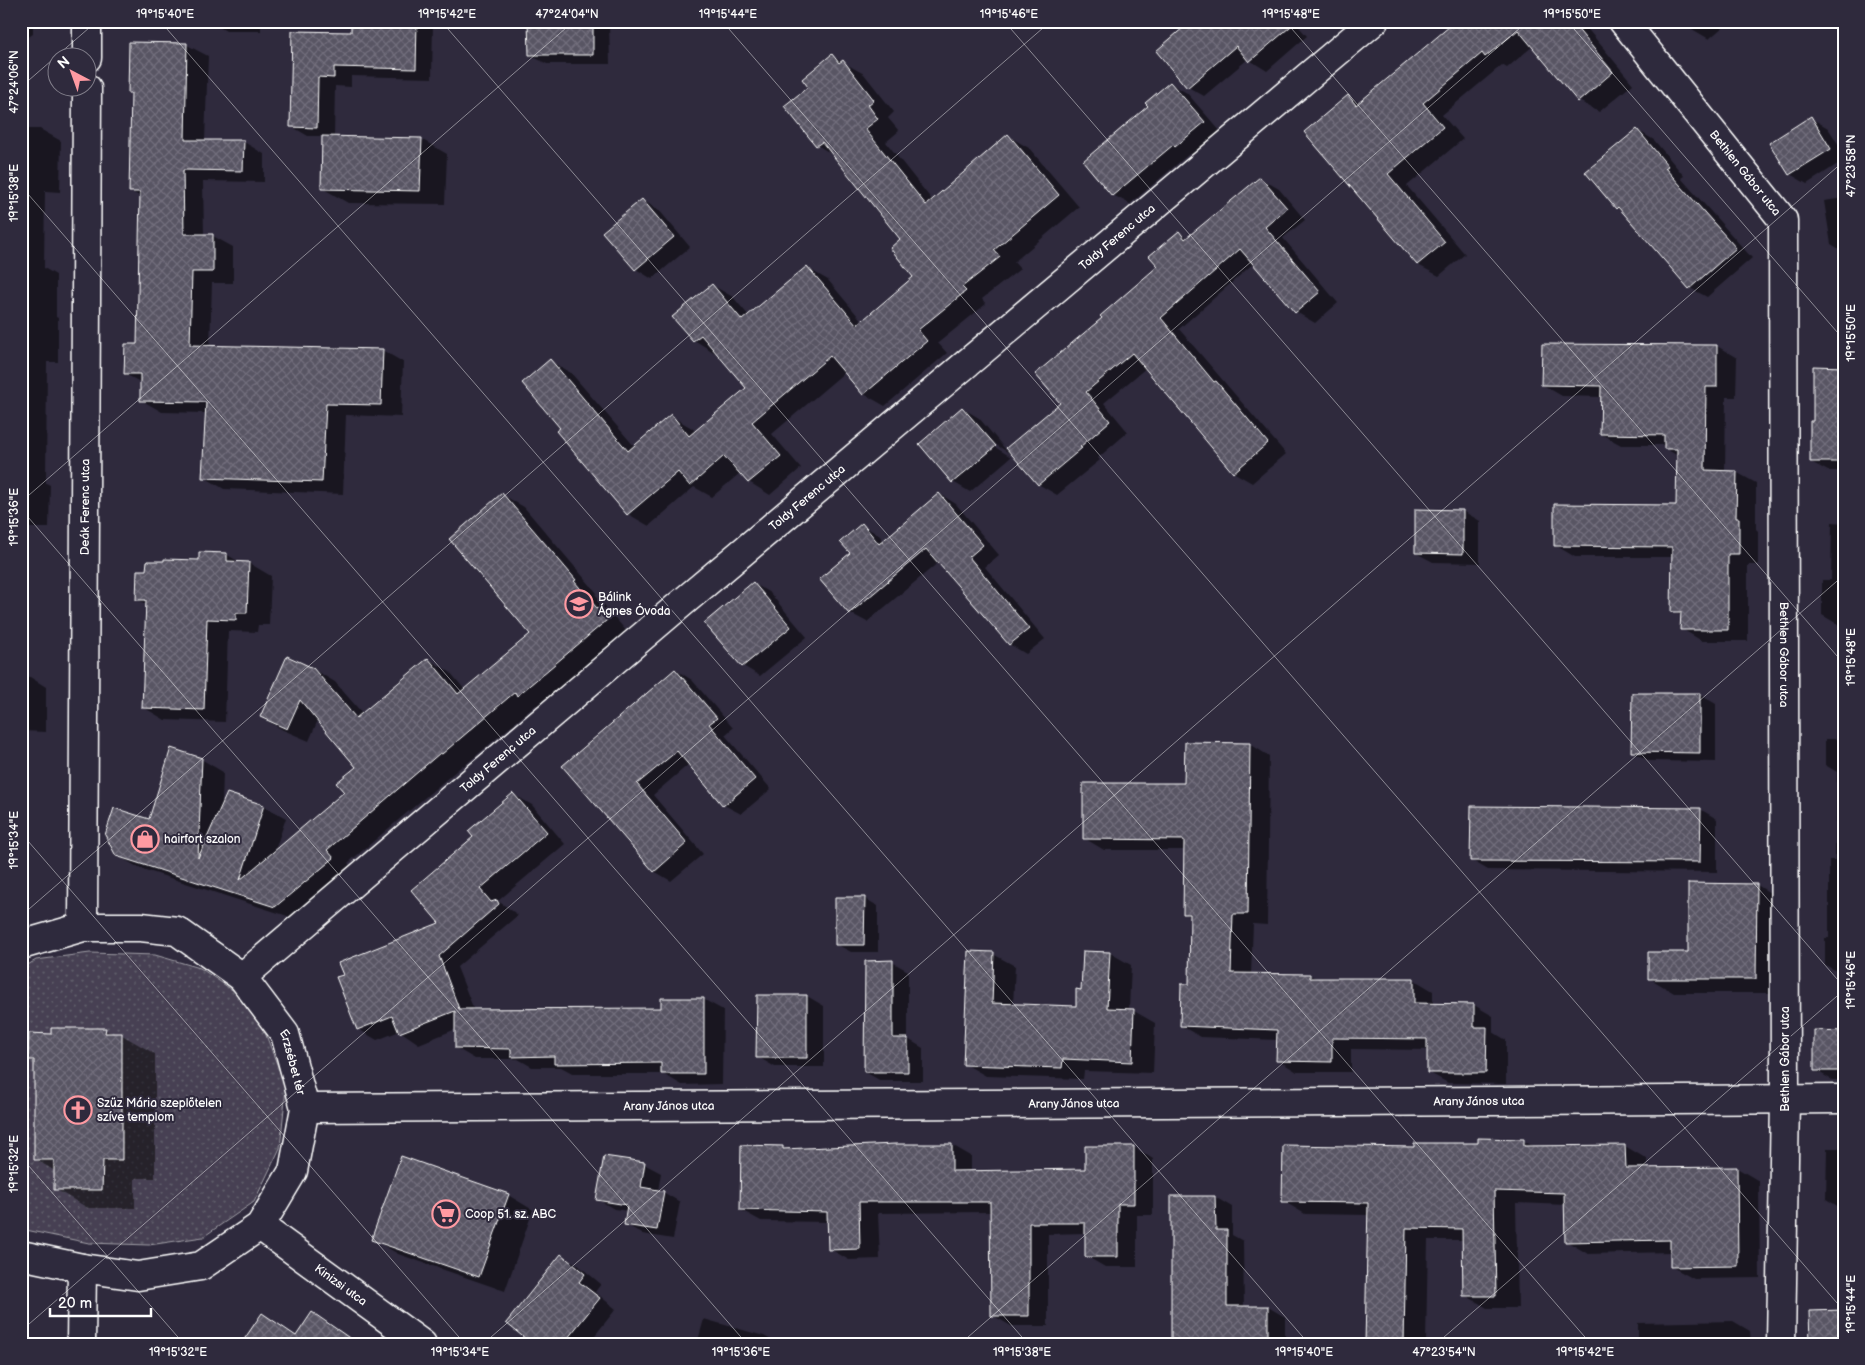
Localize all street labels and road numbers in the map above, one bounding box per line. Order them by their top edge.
street label: Bethlen Gábor utca [1706,127,1784,219]
street label: Toldy Ferenc utca [1076,201,1158,273]
street label: Deák Ferenc utca [77,459,93,555]
street label: Toldy Ferenc utca [766,461,848,534]
street label: Bethlen Gábor utca [1776,602,1792,708]
street label: Toldy Ferenc utca [457,723,539,796]
street label: Bethlen Gábor utca [1778,1006,1793,1112]
street label: Erzsébet tér [276,1026,309,1097]
street label: Arany János utca [1433,1093,1525,1109]
street label: Arany János utca [1028,1096,1120,1111]
street label: Arany János utca [623,1098,715,1114]
street label: Kinizsi utca [312,1261,370,1309]

